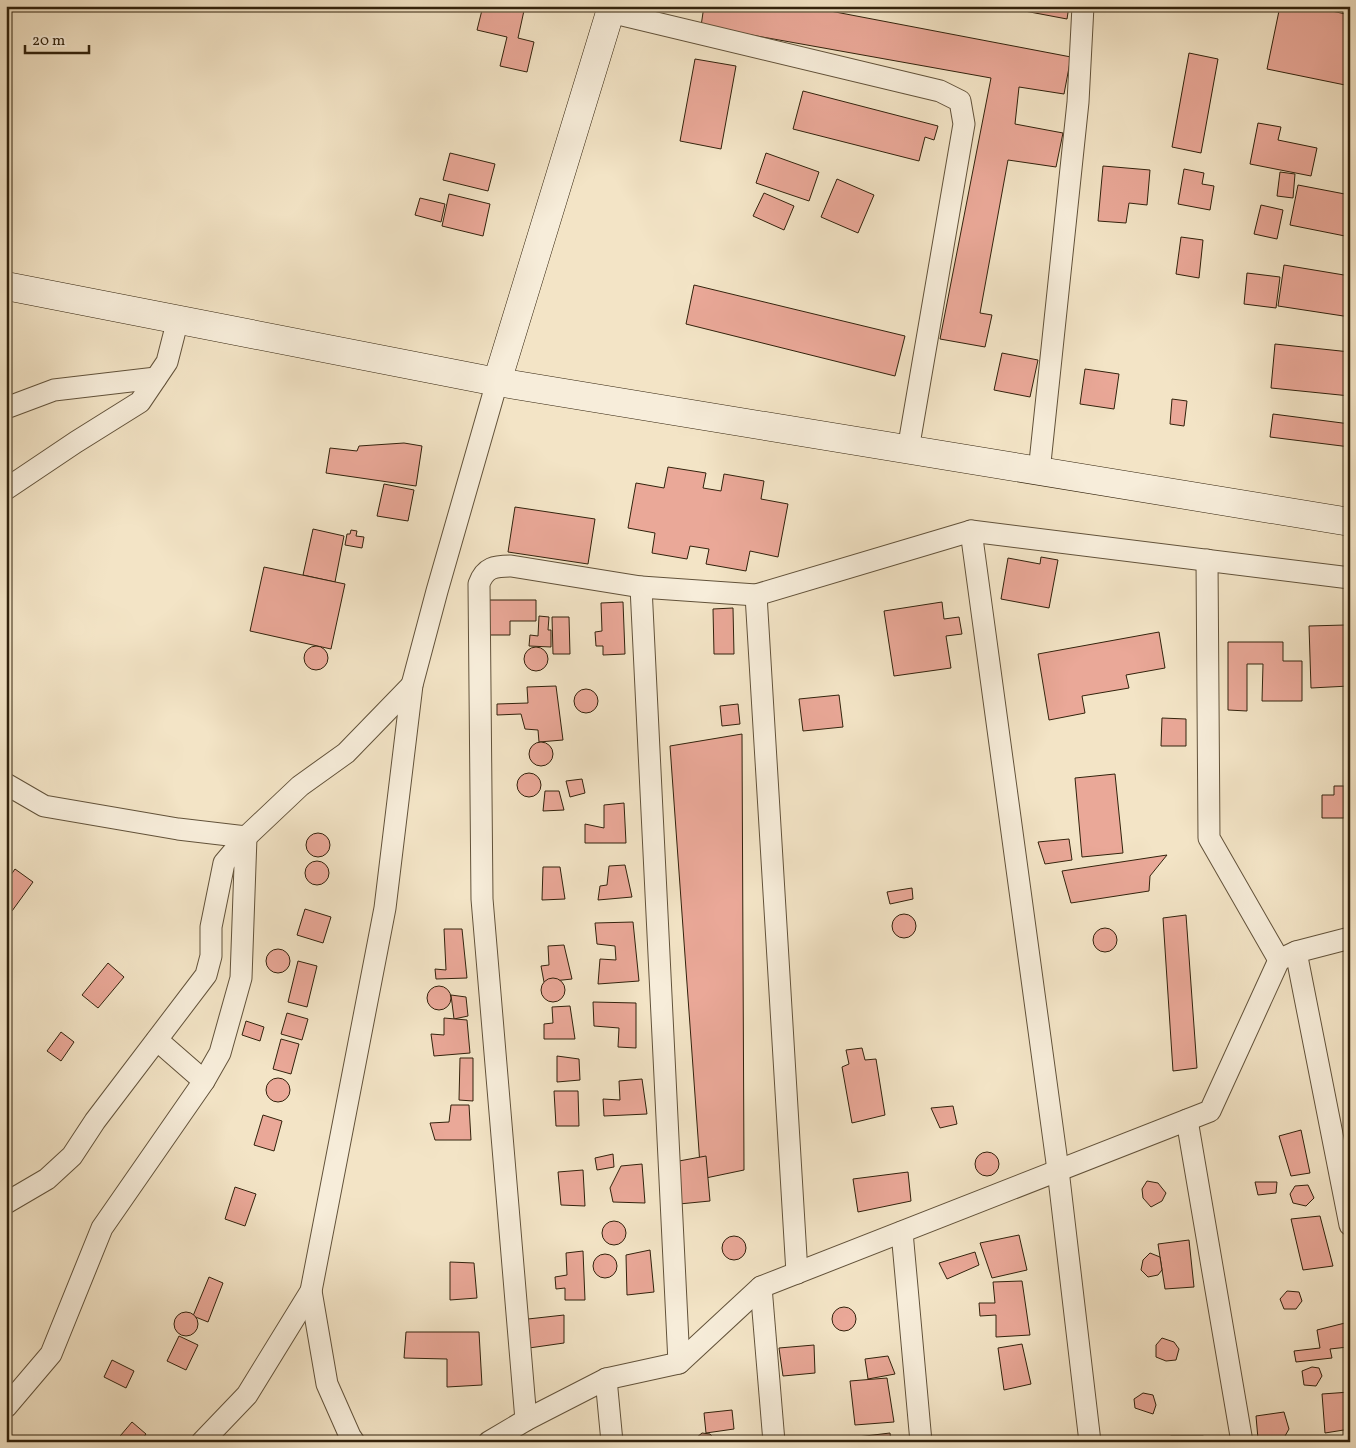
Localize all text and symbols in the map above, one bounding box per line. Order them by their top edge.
scale bar [25,22,89,54]
text: 20 m [32,31,65,52]

